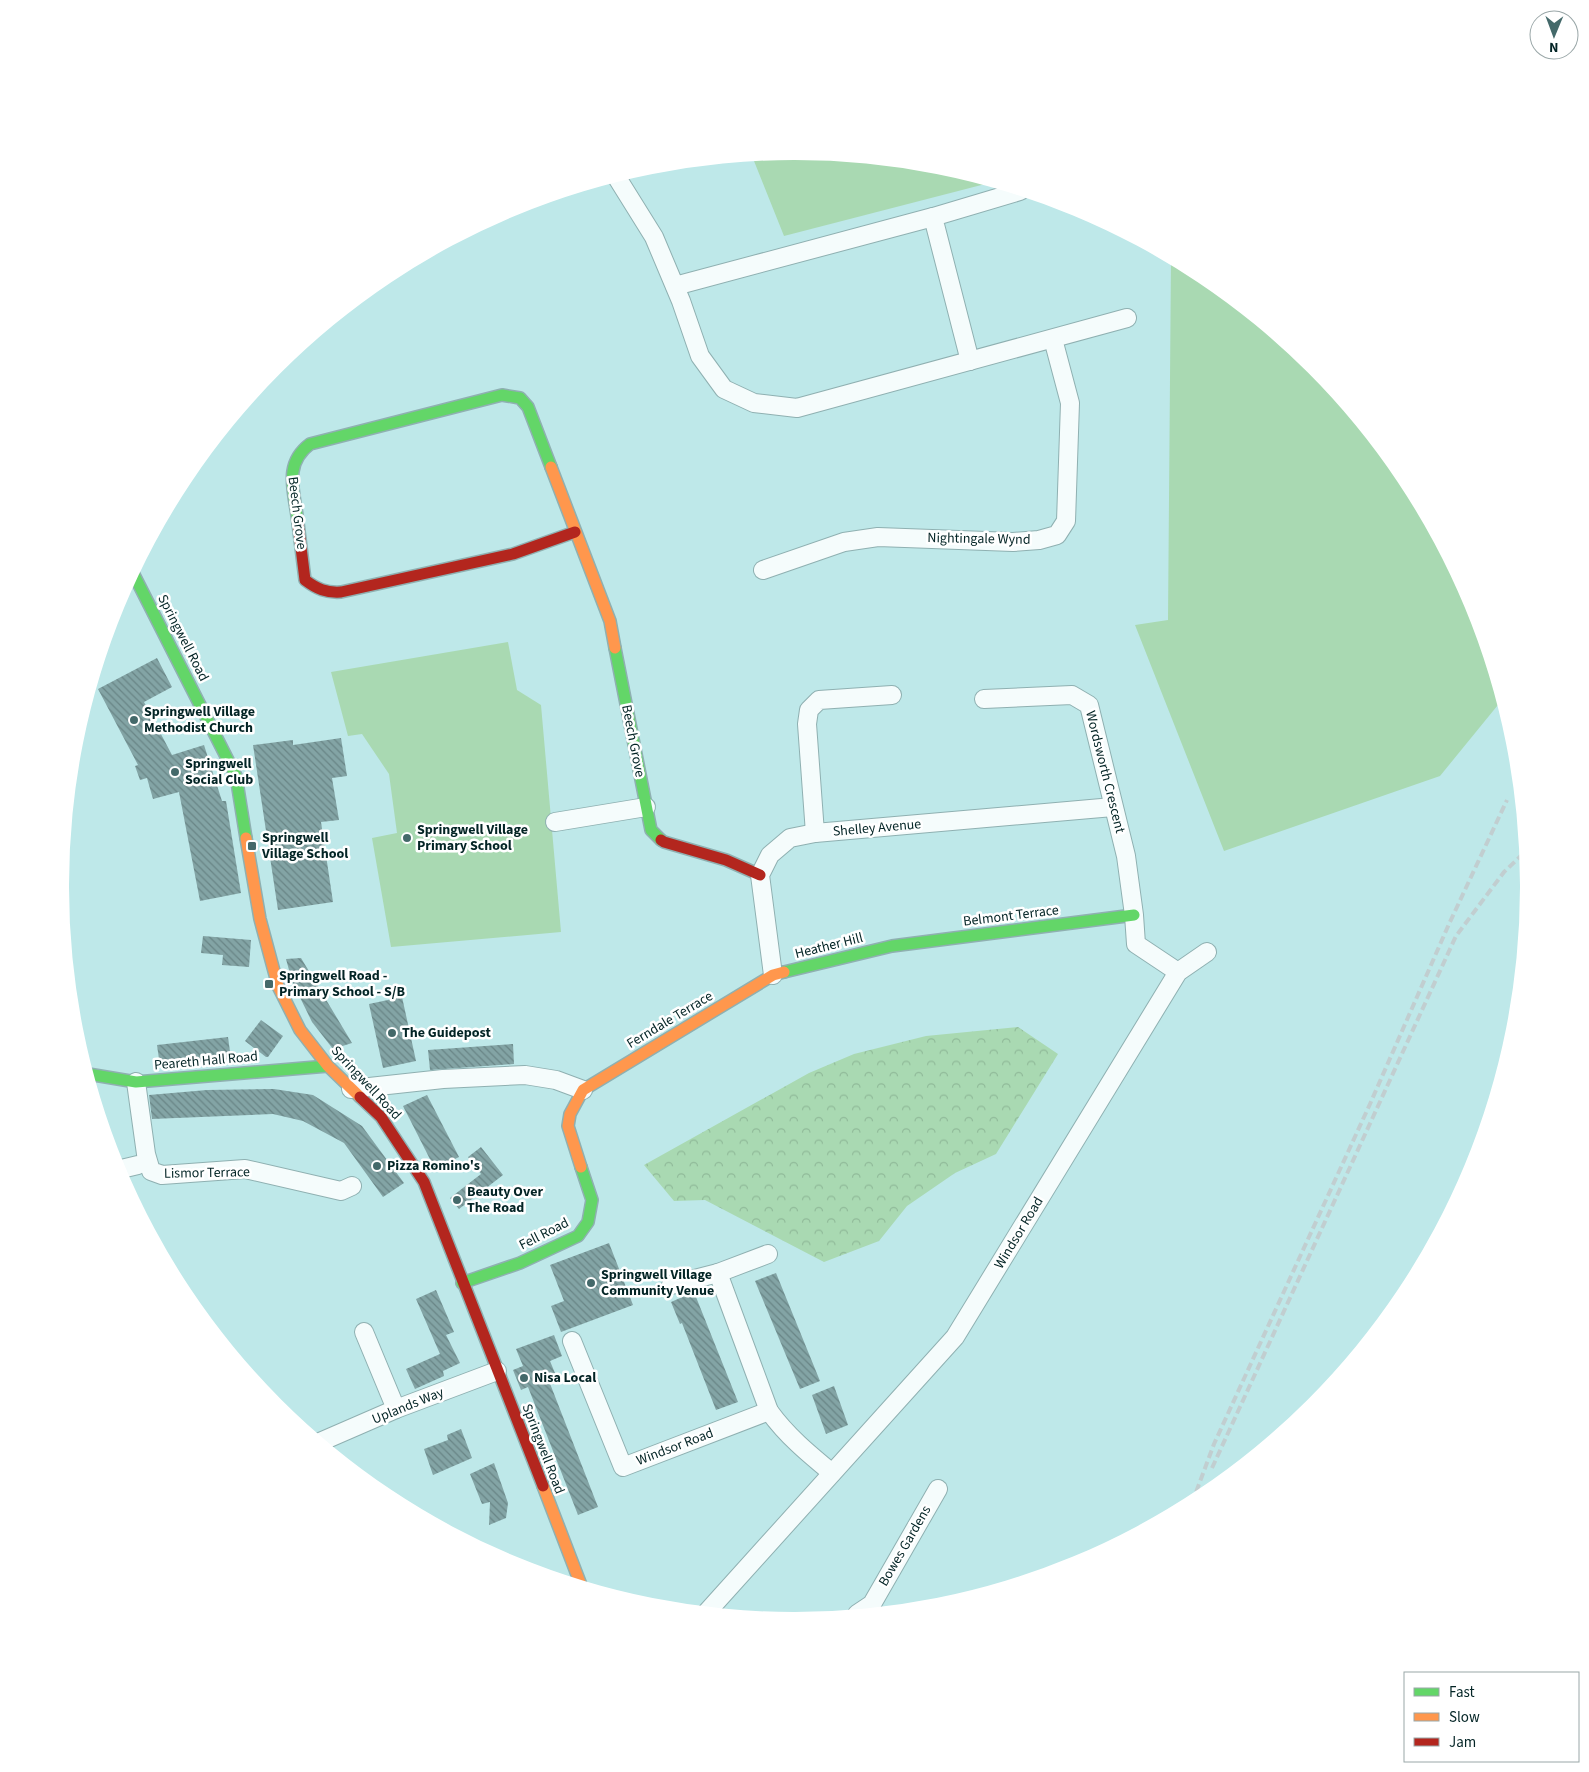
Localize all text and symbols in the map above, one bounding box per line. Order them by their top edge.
north arrow [1529,10,1579,60]
text: N [1549,37,1559,57]
street label: Beech Grove [283,475,311,551]
street label: Nightingale Wynd [927,528,1031,550]
street label: Springwell Road [152,591,214,685]
place label: Springwell Village Methodist Church [144,702,255,738]
street label: Beech Grove [616,703,650,779]
street label: Wordsworth Crescent [1080,709,1130,836]
marker: Springwell Village Methodist Church [128,714,140,726]
place label: Springwell Social Club [185,754,253,790]
marker: Springwell Social Club [169,766,181,778]
street label: Shelley Avenue [832,814,922,842]
place label: Springwell Village Primary School [417,820,528,856]
place label: Springwell Village School [261,828,348,864]
marker: Springwell Village Primary School [401,832,413,844]
marker: Springwell Village School [246,840,258,852]
street label: Belmont Terrace [962,900,1060,932]
street label: Heather Hill [793,928,866,964]
place label: Springwell Road - Primary School - S/B [279,966,406,1002]
marker: Springwell Road - Primary School - S/B [263,978,275,990]
street label: Ferndale Terrace [623,986,717,1054]
place label: The Guidepost [402,1023,491,1043]
marker: The Guidepost [386,1027,398,1039]
street label: Springwell Road [326,1041,406,1125]
street label: Peareth Hall Road [153,1046,259,1076]
place label: Pizza Romino's [387,1156,480,1176]
marker: Pizza Romino's [371,1160,383,1172]
street label: Lismor Terrace [164,1162,250,1184]
place label: Beauty Over The Road [467,1182,543,1218]
street label: Windsor Road [990,1193,1048,1273]
marker: Beauty Over The Road [451,1194,463,1206]
street label: Fell Road [516,1213,572,1255]
place label: Springwell Village Community Venue [601,1265,714,1301]
marker: Springwell Village Community Venue [585,1277,597,1289]
place label: Nisa Local [534,1368,596,1388]
marker: Nisa Local [518,1372,530,1384]
street label: Uplands Way [369,1382,447,1429]
street label: Springwell Road [517,1401,569,1497]
street label: Windsor Road [634,1423,716,1471]
street label: Bowes Gardens [874,1502,936,1590]
legend [1404,1672,1579,1762]
text: Fast [1449,1682,1475,1703]
text: Slow [1449,1707,1480,1728]
text: Jam [1449,1732,1476,1753]

